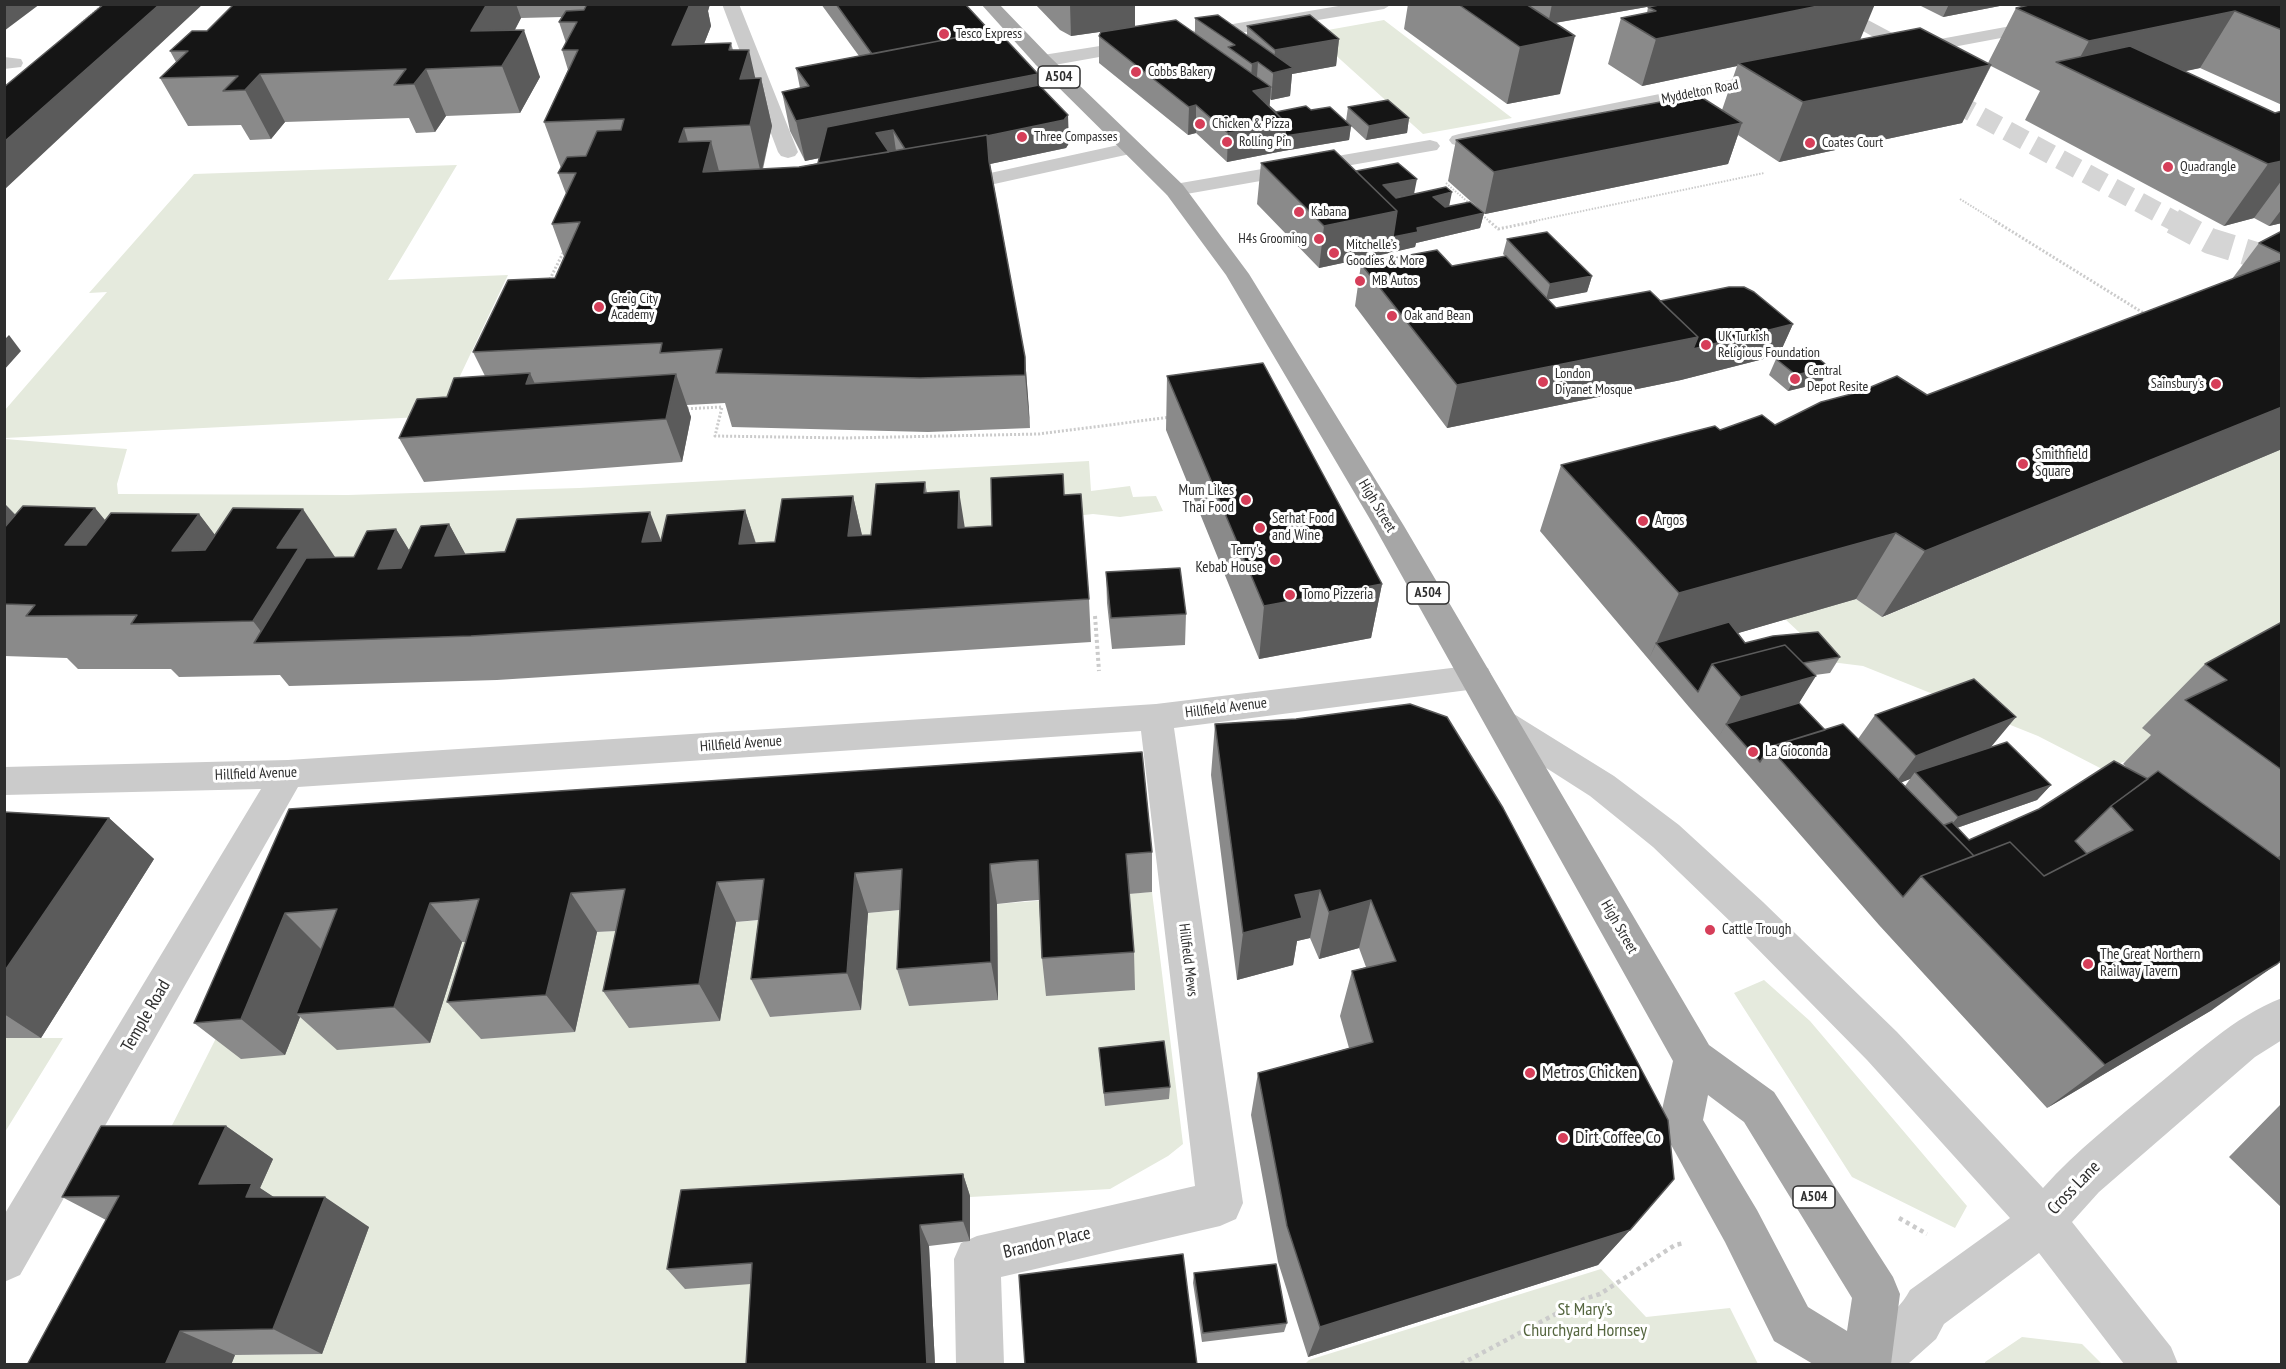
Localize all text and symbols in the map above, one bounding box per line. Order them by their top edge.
place label: Tesco Express [956,26,1022,42]
marker: Tesco Express [937,27,951,41]
place label: Cobbs Bakery [1148,64,1212,80]
marker: Cobbs Bakery [1129,65,1143,79]
road number: A504 [1038,66,1080,88]
street label: Myddelton Road [1660,76,1740,108]
place label: Chicken & Pizza [1212,116,1290,132]
marker: Chicken & Pizza [1193,117,1207,131]
place label: Three Compasses [1034,129,1118,145]
marker: Three Compasses [1015,130,1029,144]
place label: Rolling Pin [1239,134,1291,150]
marker: Rolling Pin [1220,135,1234,149]
place label: Coates Court [1822,135,1883,151]
marker: Coates Court [1803,136,1817,150]
place label: Quadrangle [2180,159,2236,175]
marker: Quadrangle [2161,160,2175,174]
place label: Kabana [1311,204,1347,220]
marker: Kabana [1292,205,1306,219]
place label: H4s Grooming [1238,231,1307,247]
marker: H4s Grooming [1312,232,1326,246]
place label: Mitchelle’s Goodies & More [1346,237,1424,270]
marker: Mitchelle’s Goodies & More [1327,246,1341,260]
place label: MB Autos [1372,273,1418,289]
marker: MB Autos [1353,274,1367,288]
place label: Greig City Academy [611,291,658,324]
marker: Greig City Academy [592,300,606,314]
place label: Oak and Bean [1404,308,1471,324]
marker: Oak and Bean [1385,309,1399,323]
place label: UK Turkish Religious Foundation [1718,329,1820,362]
marker: UK Turkish Religious Foundation [1699,338,1713,352]
place label: Central Depot Resite [1807,363,1868,396]
place label: London Diyanet Mosque [1555,366,1633,398]
marker: Central Depot Resite [1788,372,1802,386]
marker: London Diyanet Mosque [1536,375,1550,389]
place label: Sainsbury's [2151,376,2204,392]
marker: Sainsbury's [2209,377,2223,391]
place label: Smithfield Square [2035,446,2088,481]
marker: Smithfield Square [2016,457,2030,471]
street label: High Street [1354,476,1400,536]
place label: Mum Likes Thai Food [1179,482,1234,517]
marker: Mum Likes Thai Food [1239,493,1253,507]
place label: Serhat Food and Wine [1272,510,1334,545]
place label: Argos [1655,512,1684,530]
marker: Argos [1636,514,1650,528]
marker: Serhat Food and Wine [1253,521,1267,535]
place label: Terry's Kebab House [1196,542,1263,577]
marker: Terry's Kebab House [1268,553,1282,567]
road number: A504 [1407,582,1449,604]
place label: Tomo Pizzeria [1302,586,1373,604]
marker: Tomo Pizzeria [1283,588,1297,602]
street label: Hillfield Avenue [1184,694,1268,722]
street label: Hillfield Avenue [699,732,783,756]
place label: La Gioconda [1765,743,1828,761]
marker: La Gioconda [1746,745,1760,759]
street label: Hillfield Avenue [215,764,297,784]
street label: High Street [1597,897,1641,957]
place label: Cattle Trough [1722,921,1791,939]
street label: Hillfield Mews [1175,922,1201,998]
marker: Cattle Trough [1703,923,1717,937]
place label: The Great Northern Railway Tavern [2100,946,2200,981]
marker: The Great Northern Railway Tavern [2081,957,2095,971]
street label: Temple Road [117,976,175,1056]
place label: Metros Chicken [1542,1062,1637,1084]
marker: Metros Chicken [1523,1066,1537,1080]
place label: Dirt Coffee Co [1575,1127,1661,1149]
marker: Dirt Coffee Co [1556,1131,1570,1145]
street label: Cross Lane [2043,1157,2105,1219]
road number: A504 [1793,1186,1835,1208]
street label: Brandon Place [1001,1222,1093,1264]
park label: St Mary's Churchyard Hornsey [1523,1299,1647,1342]

